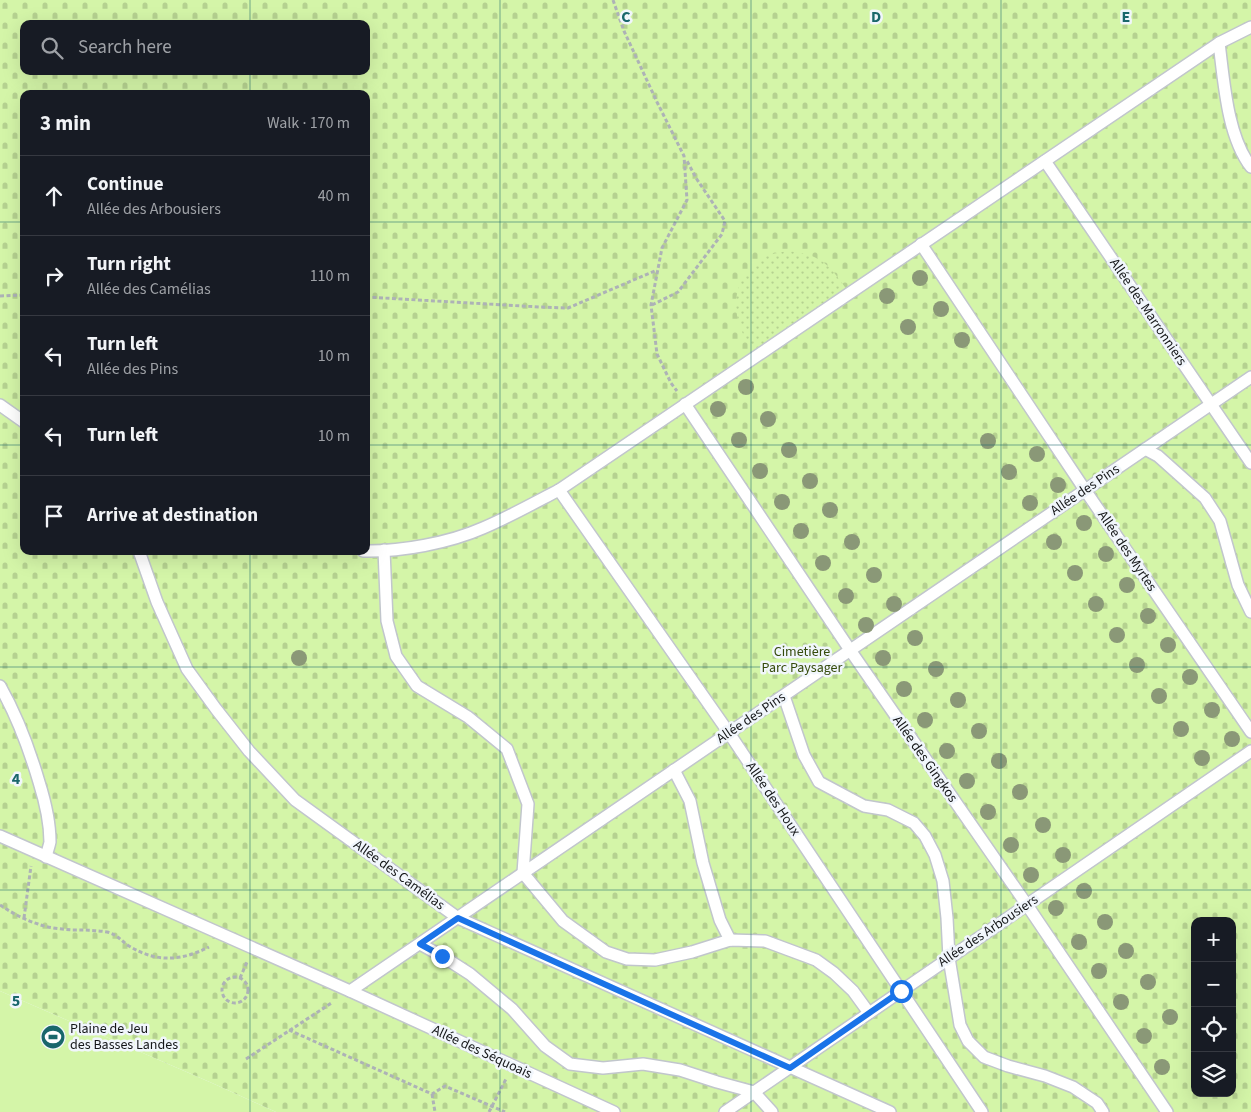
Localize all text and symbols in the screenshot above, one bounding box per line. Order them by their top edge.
text: C [621,6,631,28]
text: D [871,6,881,28]
text: E [1122,6,1130,28]
search box [20,20,370,75]
icon: search [38,34,66,62]
text: Search here [78,34,172,61]
text: 3 min [40,108,91,138]
text: Walk · 170 m [267,112,350,134]
text: Continue [87,171,164,198]
icon: ahead [40,182,68,210]
text: 40 m [318,185,350,207]
text: Allée des Arbousiers [87,198,221,220]
text: Turn right [87,251,171,278]
street label: Allée des Marronniers [1105,254,1191,370]
icon: right [40,262,68,290]
text: 110 m [310,265,350,287]
text: Allée des Camélias [87,278,211,300]
text: Turn left [87,331,158,358]
icon: left [40,342,68,370]
text: 10 m [318,345,350,367]
text: Allée des Pins [87,358,178,380]
icon: left [40,422,68,450]
text: Turn left [87,422,158,449]
text: 10 m [318,425,350,447]
street label: Allée des Pins [1046,459,1124,521]
icon: arrive [40,502,68,530]
text: Arrive at destination [87,502,258,529]
street label: Allée des Myrtes [1093,507,1162,596]
park label: Cimetière Parc Paysager [762,642,843,678]
street label: Allée des Pins [712,687,790,749]
street label: Allée des Gingkos [888,712,962,806]
street label: Allée des Houx [741,758,806,841]
text: 4 [12,768,21,790]
street label: Allée des Camélias [349,835,449,915]
street label: Allée des Arbousiers [934,890,1042,972]
map controls [1191,917,1236,1097]
button: + [1191,917,1236,962]
route end [431,945,454,968]
button: − [1191,962,1236,1007]
route start [890,980,913,1003]
text: 5 [12,990,20,1012]
button: locate [1191,1007,1236,1052]
place label: Plaine de Jeu des Basses Landes [70,1019,178,1055]
street label: Allée des Séquoais [429,1020,535,1084]
sports icon: Plaine de Jeu des Basses Landes [40,1024,66,1050]
button: layers [1191,1052,1236,1097]

